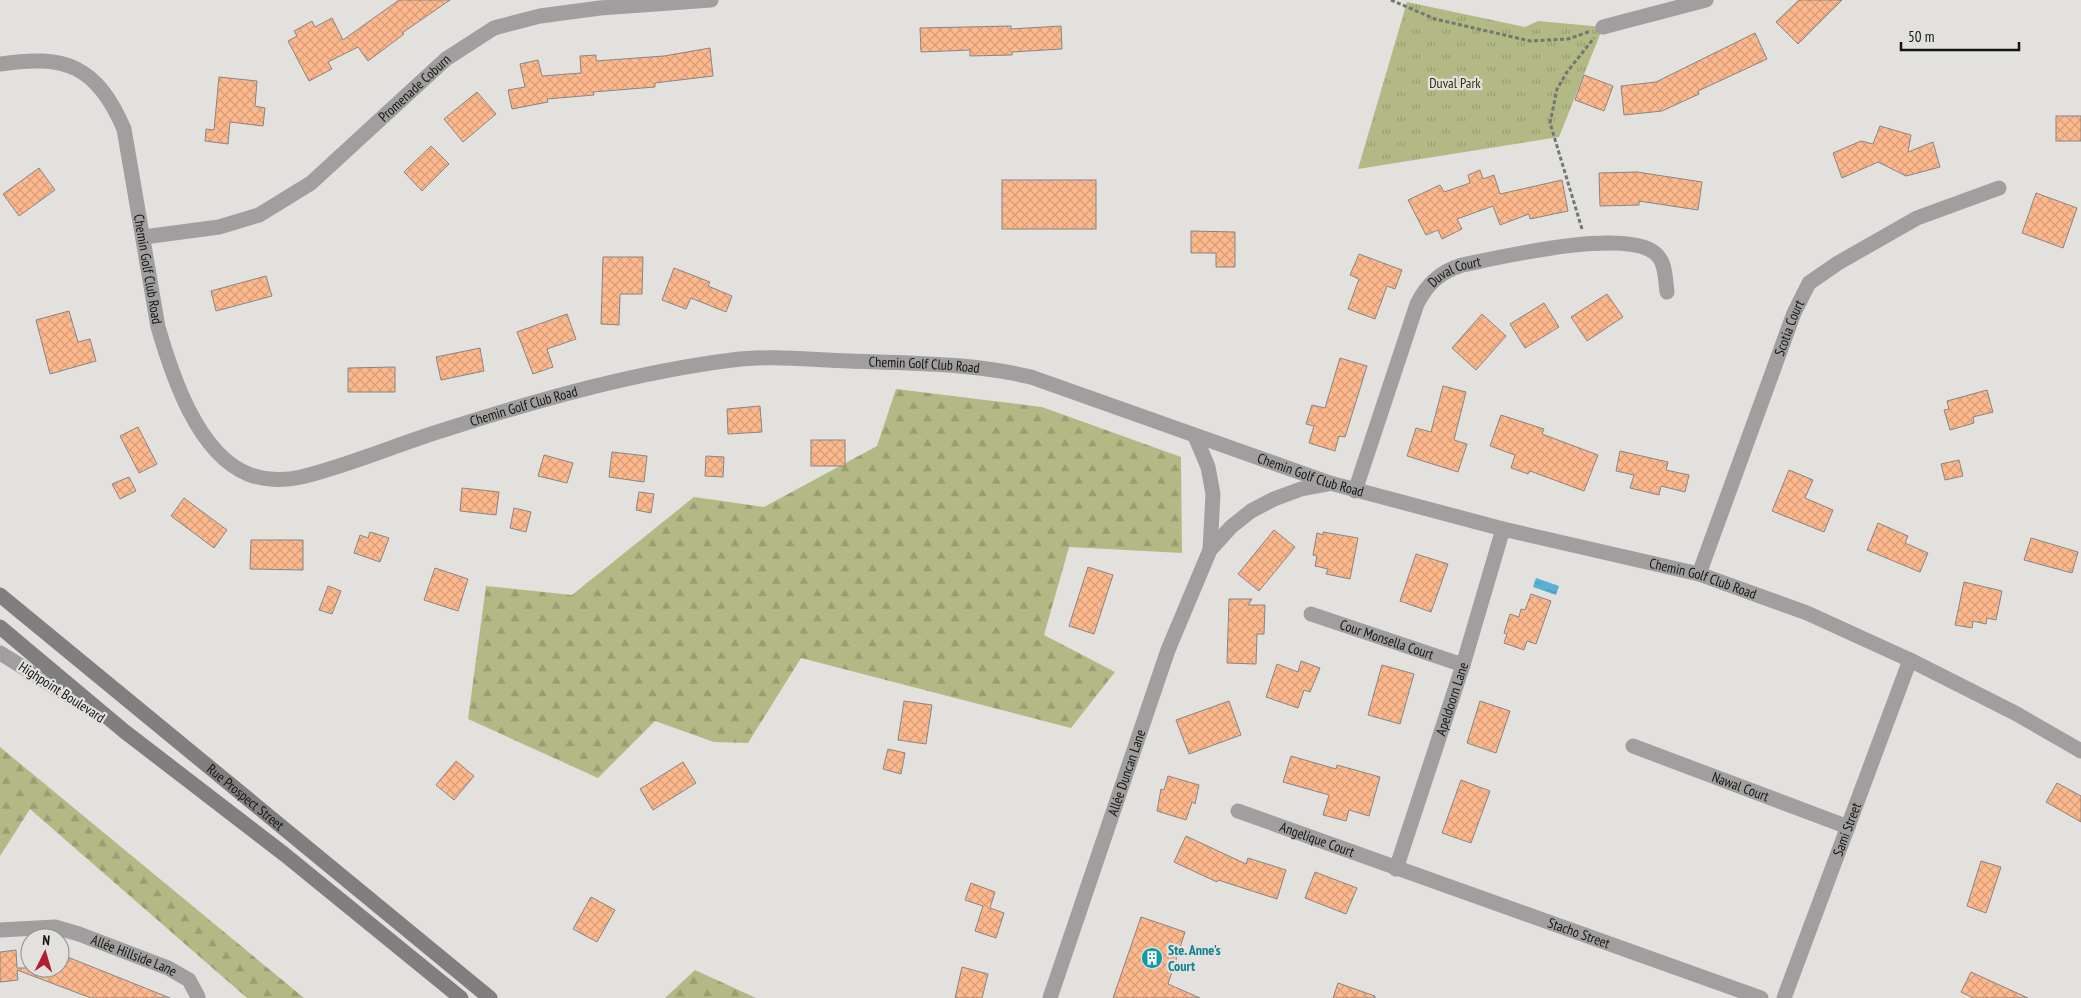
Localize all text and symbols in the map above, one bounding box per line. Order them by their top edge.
scale bar [1901,20,2018,52]
text: 50 m [1908,27,1934,46]
street label: Promenade Coburn [375,50,454,126]
park label: Duval Park [1429,74,1481,92]
street label: Chemin Golf Club Road [130,213,166,325]
street label: Duval Court [1424,252,1483,291]
street label: Scotia Court [1770,297,1808,358]
street label: Chemin Golf Club Road [868,353,981,377]
street label: Chemin Golf Club Road [468,382,579,430]
street label: Chemin Golf Club Road [1255,449,1366,501]
street label: Chemin Golf Club Road [1648,554,1759,603]
street label: Cour Monsella Court [1338,615,1436,664]
street label: Highpoint Boulevard [15,657,109,727]
street label: Apeldoorn Lane [1431,660,1472,738]
street label: Allée Duncan Lane [1103,727,1149,818]
street label: Rue Prospect Street [203,760,288,834]
street label: Nawal Court [1710,768,1772,806]
street label: Sami Street [1829,800,1865,859]
street label: Angelique Court [1277,818,1357,861]
street label: Stacho Street [1545,914,1612,952]
north arrow [20,928,70,978]
street label: Allée Hillside Lane [89,930,180,980]
text: N [42,931,51,949]
place label: Ste. Anne's Court [1168,941,1221,975]
building icon: Ste. Anne's Court [1140,946,1164,970]

